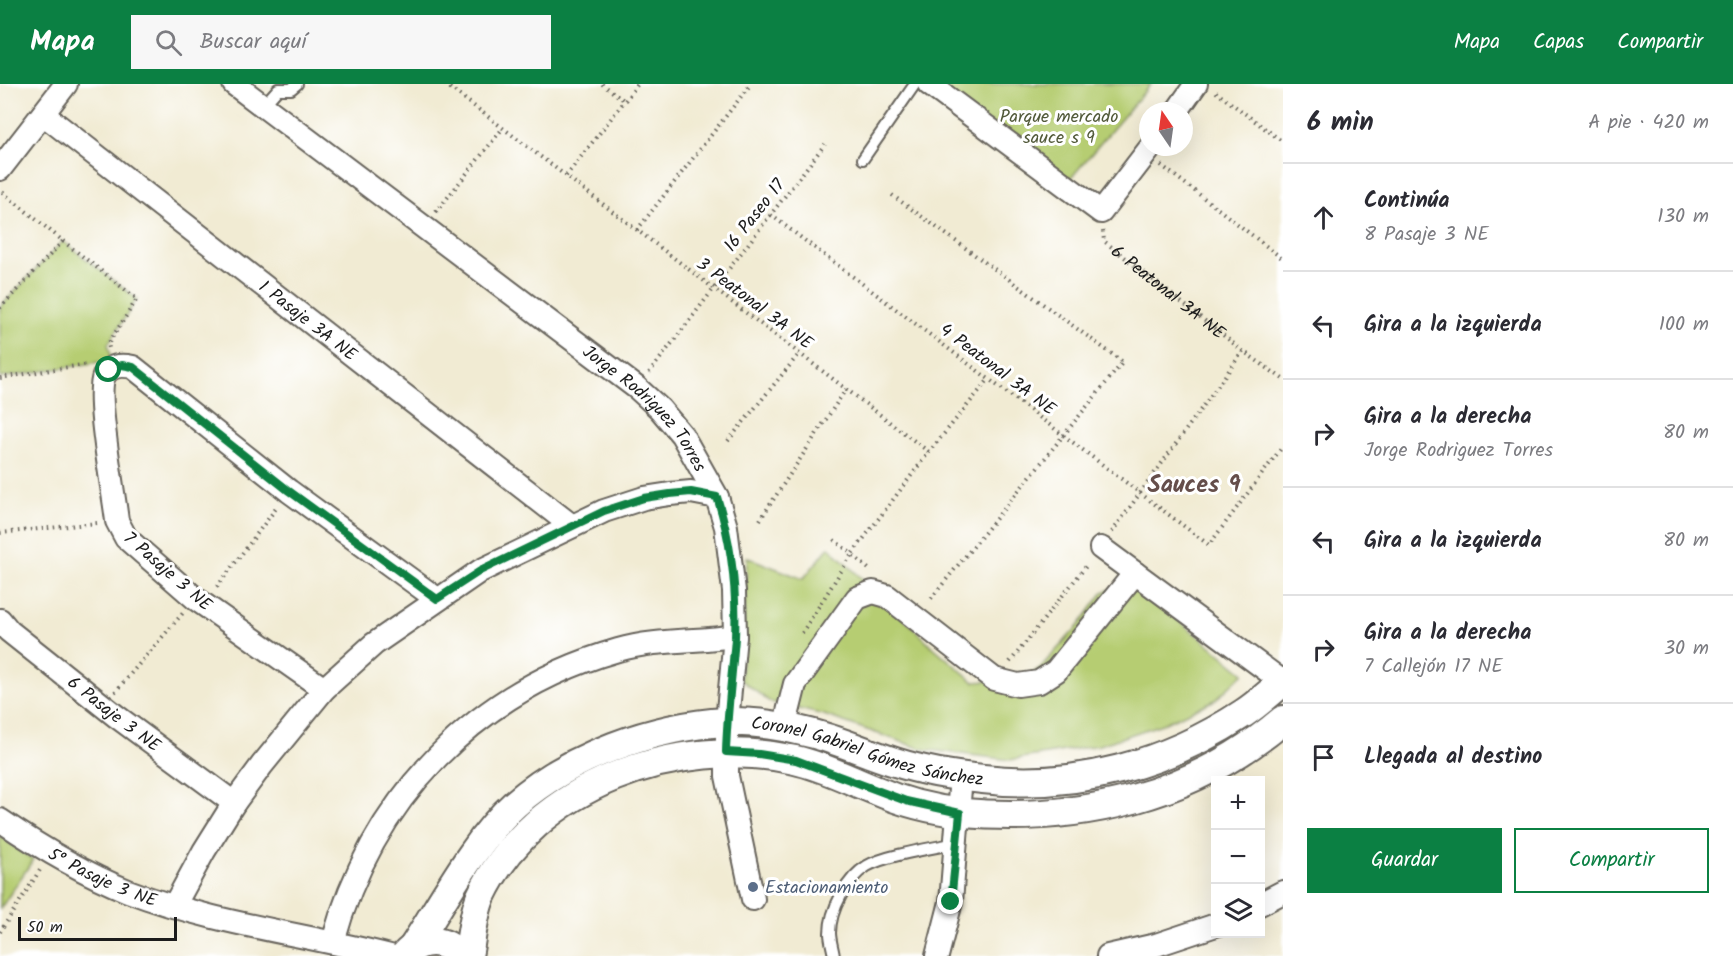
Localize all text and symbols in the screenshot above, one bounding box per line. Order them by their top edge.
search box [131,15,551,69]
text: Mapa [30,20,95,65]
text: Buscar aquí [200,25,307,60]
icon: search [152,26,185,59]
text: Mapa [1454,26,1500,59]
text: Capas [1533,26,1584,59]
text: Compartir [1617,26,1703,59]
north arrow [1139,102,1193,156]
text: 6 min [1307,102,1374,144]
park label: Parque mercado sauce s 9 [1000,103,1118,153]
text: A pie · 420 m [1588,107,1709,139]
street label: 16 Paseo 17 [717,172,794,259]
text: Continúa [1364,184,1449,219]
icon: ahead [1307,201,1340,234]
text: 130 m [1657,201,1709,233]
text: 8 Pasaje 3 NE [1364,219,1489,251]
street label: 6 Peatonal 3A NE [1104,238,1231,348]
street label: 3 Peatonal 3A NE [690,251,819,358]
street label: 1 Pasaje 3A NE [252,274,363,370]
text: Gira a la izquierda [1364,308,1542,343]
icon: left [1307,309,1340,342]
text: 100 m [1659,309,1709,341]
street label: 4 Peatonal 3A NE [933,317,1062,424]
street label: Jorge Rodriguez Torres [575,338,713,478]
route start [95,356,121,382]
text: Gira a la derecha [1364,400,1531,435]
icon: right [1307,417,1340,450]
text: 80 m [1663,417,1709,449]
text: Jorge Rodriguez Torres [1364,435,1553,467]
district label: Sauces 9 [1147,466,1241,505]
text: Gira a la izquierda [1364,524,1542,559]
street label: 7 Pasaje 3 NE [116,525,218,619]
icon: left [1307,525,1340,558]
text: 80 m [1663,525,1709,557]
text: Gira a la derecha [1364,616,1531,651]
icon: right [1307,633,1340,666]
text: 30 m [1664,633,1709,665]
text: 7 Callejón 17 NE [1364,651,1503,683]
street label: 6 Pasaje 3 NE [60,669,167,761]
street label: Coronel Gabriel Gómez Sánchez [750,710,985,795]
text: Llegada al destino [1364,740,1542,775]
icon: arrive [1307,741,1340,774]
map controls [1211,776,1265,938]
button: + [1211,776,1265,830]
button: Guardar [1307,828,1502,893]
button: Compartir [1514,828,1709,893]
button: − [1211,830,1265,884]
street label: 5° Pasaje 3 NE [42,841,161,916]
place label: Estacionamiento [765,874,889,903]
marker: Estacionamiento [746,880,760,894]
button: layers [1211,884,1265,938]
route end [937,888,963,914]
scale bar [18,914,177,942]
text: 50 m [27,915,63,940]

